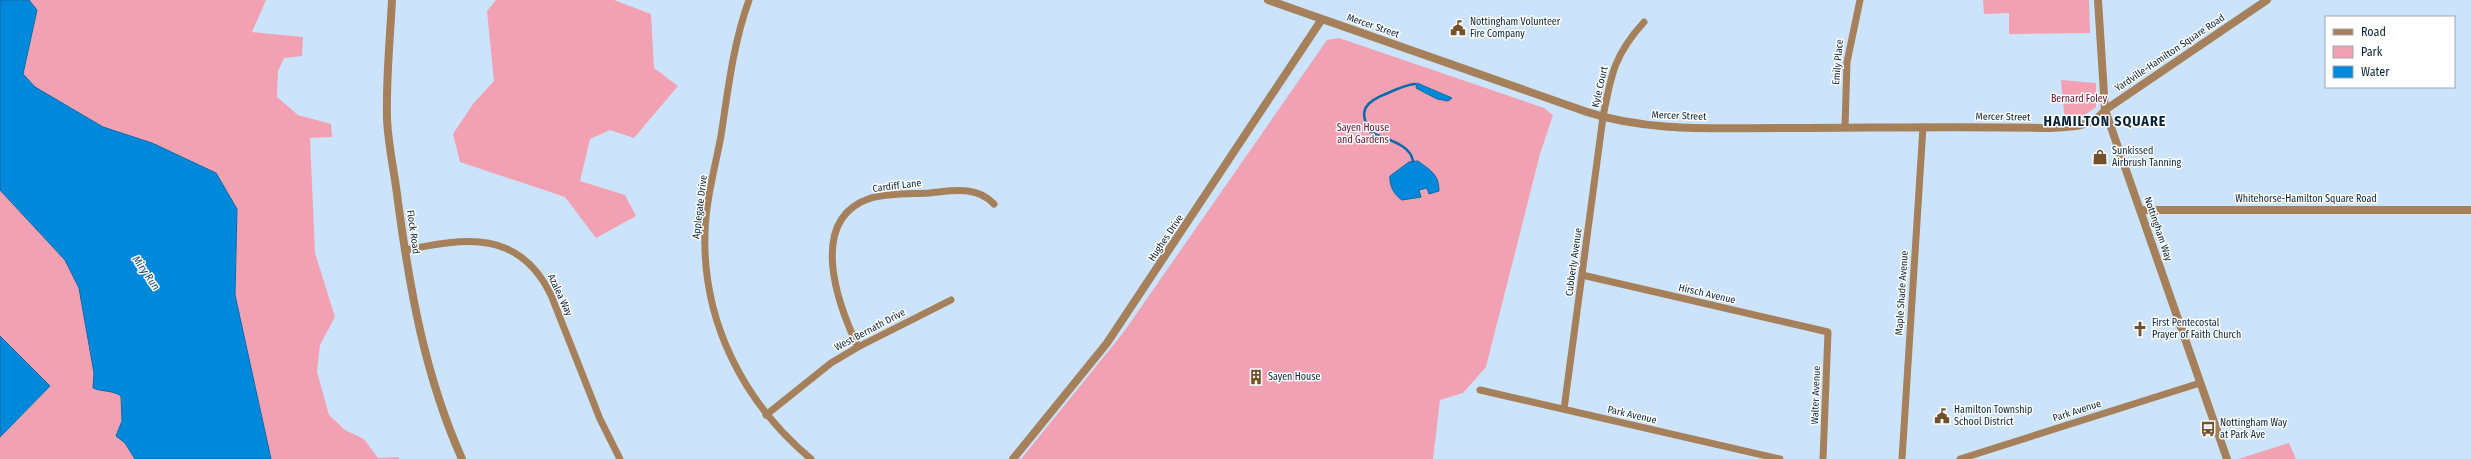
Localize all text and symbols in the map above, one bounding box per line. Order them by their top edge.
street label: Mercer Street [1345,11,1402,41]
street label: Yardville-Hamilton Square Road [2113,12,2227,94]
place label: Nottingham Volunteer Fire Company [1470,16,1561,40]
legend [2325,16,2455,88]
public building icon: Nottingham Volunteer Fire Company [1449,19,1467,37]
text: Road [2361,25,2386,39]
street label: Emily Place [1830,39,1846,85]
text: Park [2361,45,2383,59]
street label: Kyle Court [1589,65,1611,109]
text: Water [2361,65,2390,79]
park label: Bernard Foley [2051,93,2108,105]
street label: Mercer Street [1651,109,1707,123]
street label: Mercer Street [1976,111,2031,123]
district label: HAMILTON SQUARE [2044,113,2166,130]
park label: Sayen House and Gardens [1337,122,1389,146]
place label: Sunkissed Airbrush Tanning [2112,145,2182,169]
shop icon: Sunkissed Airbrush Tanning [2091,148,2109,166]
street label: Applegate Drive [690,174,710,240]
street label: Cardiff Lane [872,177,922,195]
street label: Whitehorse-Hamilton Square Road [2235,193,2377,205]
street label: Nottingham Way [2141,195,2175,263]
street label: Flock Road [404,209,422,255]
street label: Hughes Drive [1146,212,1186,264]
street label: Cubberly Avenue [1563,227,1585,297]
street label: Maple Shade Avenue [1893,250,1911,336]
water label: Miry Run [129,253,163,293]
street label: Azalea Way [545,272,575,318]
street label: Hirsch Avenue [1677,282,1737,306]
street label: West Bernath Drive [833,306,907,354]
place label: First Pentecostal Prayer of Faith Church [2152,317,2241,341]
church icon: First Pentecostal Prayer of Faith Church [2131,320,2149,338]
street label: Walter Avenue [1809,365,1823,424]
building icon: Sayen House [1247,368,1265,386]
place label: Sayen House [1268,371,1321,383]
street label: Park Avenue [2051,398,2103,424]
street label: Park Avenue [1606,404,1658,427]
place label: Hamilton Township School District [1954,404,2032,428]
public building icon: Hamilton Township School District [1933,407,1951,425]
place label: Nottingham Way at Park Ave [2220,417,2288,441]
bus stop icon: Nottingham Way at Park Ave [2199,420,2217,438]

